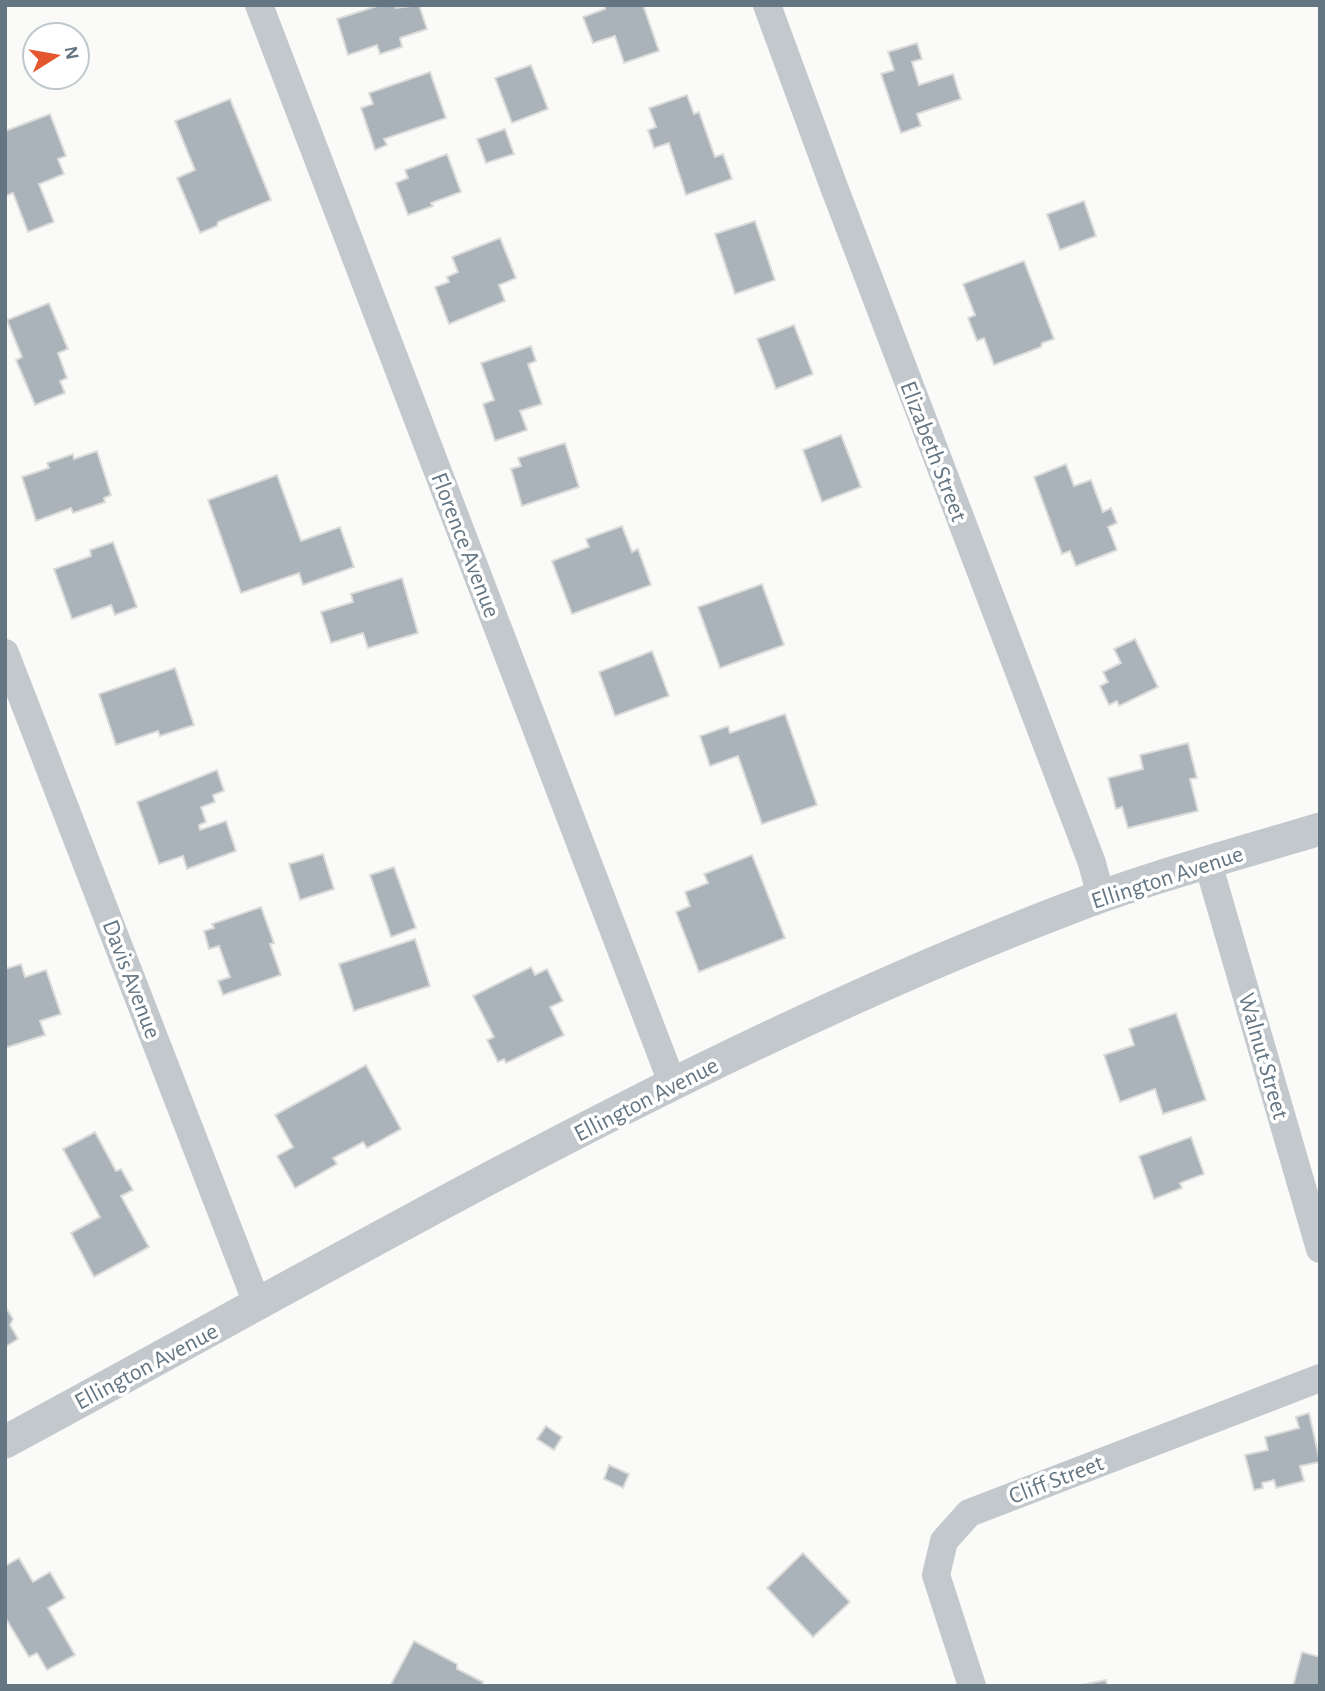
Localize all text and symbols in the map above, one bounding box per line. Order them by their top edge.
north arrow [21,21,91,91]
text: N [61,45,82,61]
street label: Elizabeth Street [895,378,971,525]
street label: Florence Avenue [426,470,504,621]
street label: Ellington Avenue [1088,842,1246,914]
street label: Davis Avenue [97,917,165,1042]
street label: Walnut Street [1234,991,1293,1122]
street label: Ellington Avenue [570,1053,722,1147]
street label: Ellington Avenue [71,1319,222,1415]
street label: Cliff Street [1006,1451,1107,1509]

